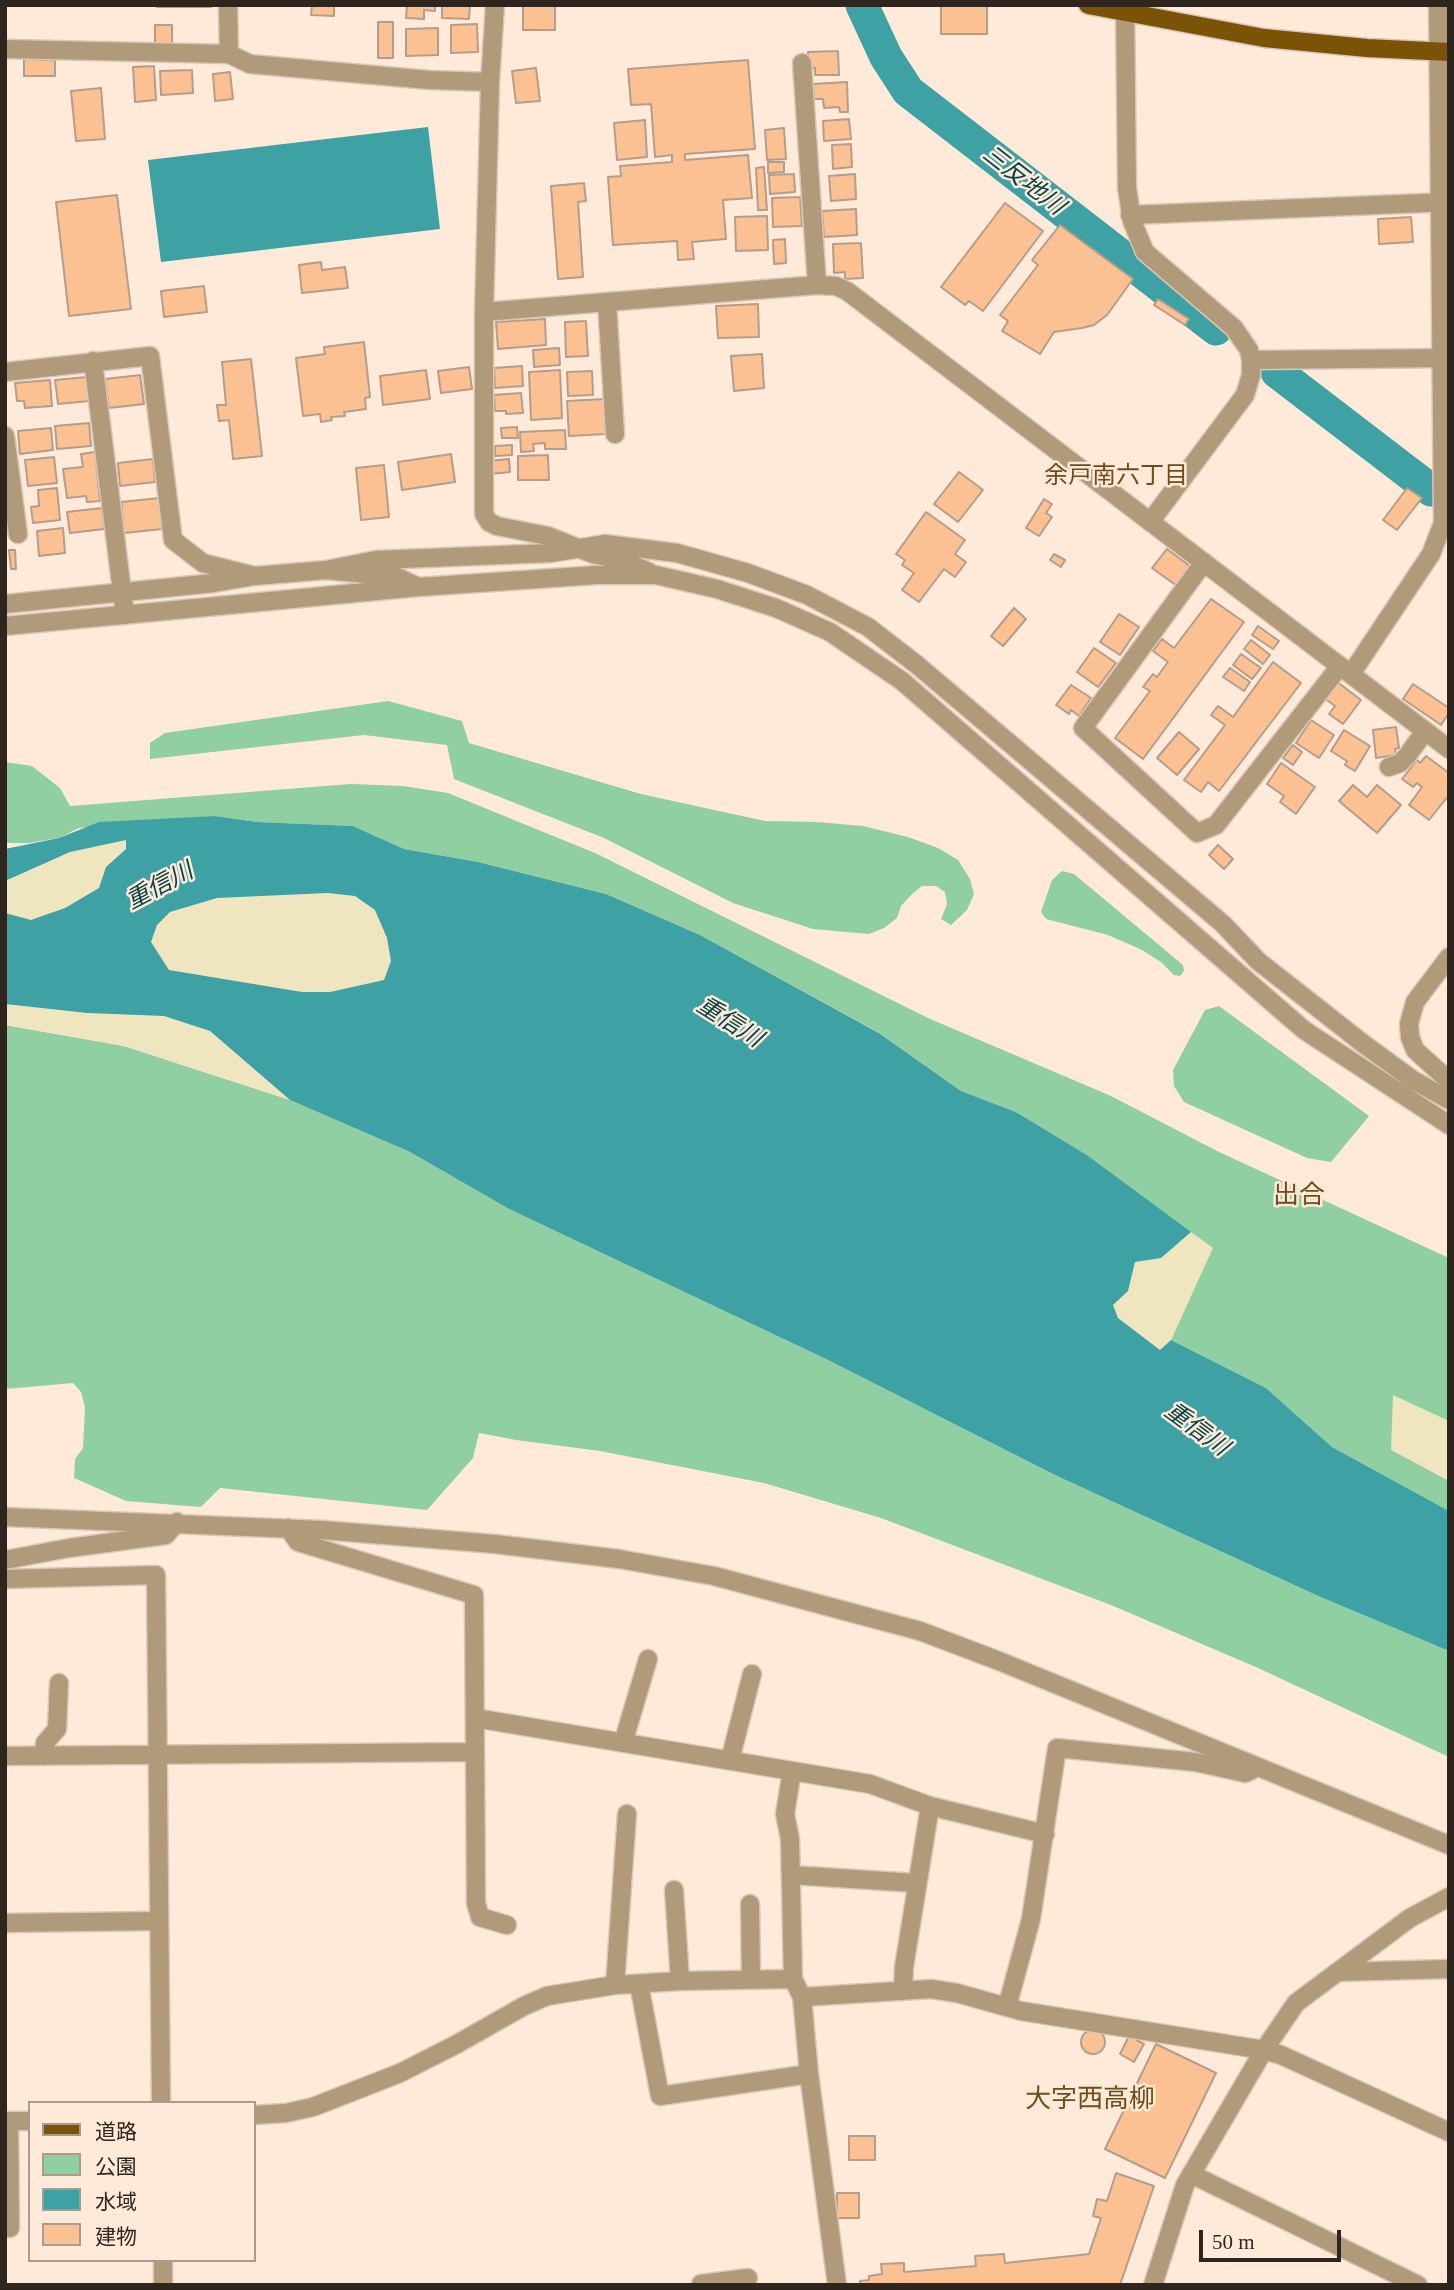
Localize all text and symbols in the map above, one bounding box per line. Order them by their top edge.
water label: 三反地川 [976,140,1070,222]
district label: 余戸南六丁目 [1044,463,1188,491]
water label: 重信川 [121,857,199,917]
water label: 重信川 [691,992,767,1054]
district label: 出合 [1273,1180,1325,1212]
water label: 重信川 [1158,1397,1234,1463]
district label: 大字西高柳 [1025,2084,1155,2116]
legend [28,2101,256,2262]
text: 道路 [95,2120,137,2144]
text: 公園 [95,2155,137,2179]
text: 水域 [95,2190,137,2214]
scale bar [1202,2216,1344,2260]
text: 建物 [95,2225,137,2249]
text: 50 m [1212,2230,1255,2254]

